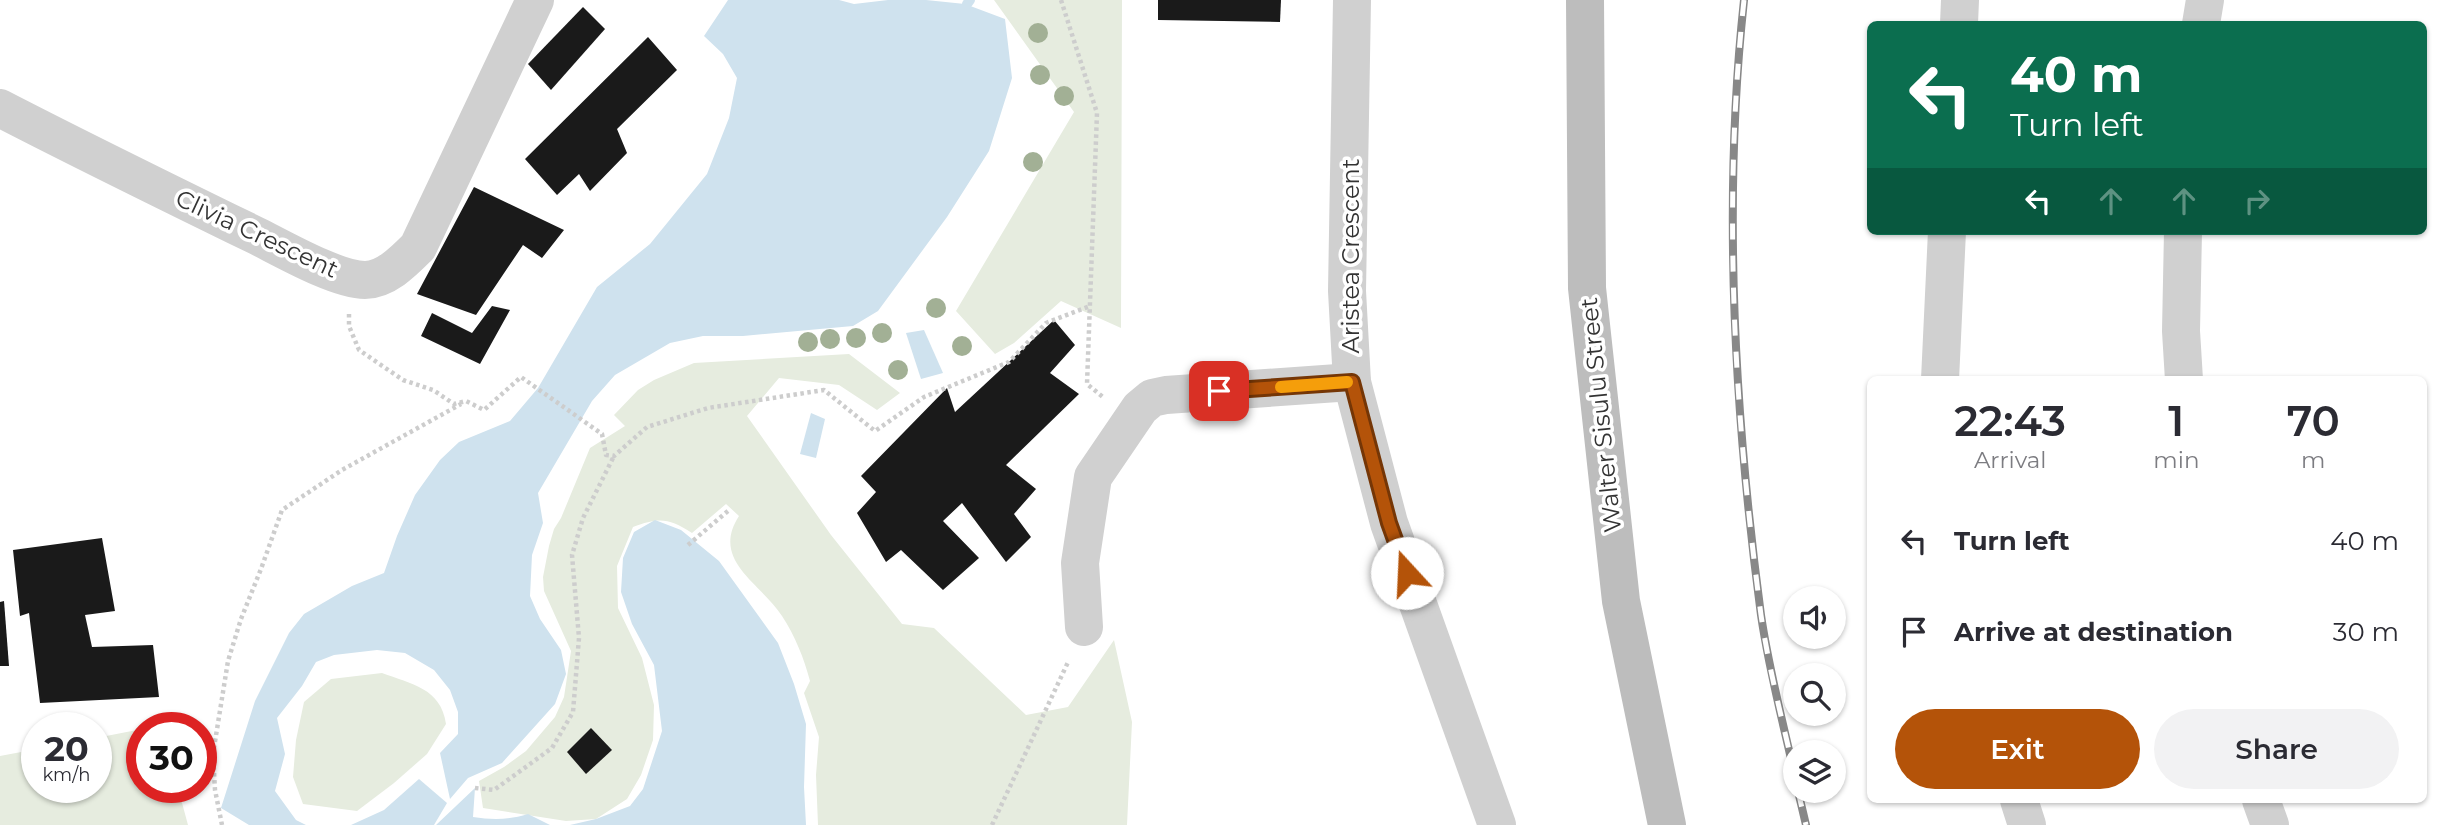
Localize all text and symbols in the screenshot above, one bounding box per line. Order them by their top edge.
text: 40 m [2010,45,2142,104]
icon: left [1895,49,1986,140]
text: Turn left [2010,105,2144,144]
street label: Aristea Crescent [1336,158,1365,354]
icon: left [2019,182,2057,220]
icon: ahead [2092,182,2130,220]
icon: ahead [2165,182,2203,220]
icon: right [2238,182,2276,220]
street label: Clivia Crescent [171,183,343,284]
street label: Walter Sisulu Street [1574,296,1627,534]
pin [1189,361,1249,421]
icon: arrive [1200,372,1238,410]
text: 22:43 [1954,395,2066,447]
text: 1 [2168,395,2184,447]
text: 70 [2287,395,2340,447]
text: Arrival [1974,446,2046,474]
text: min [2153,446,2199,474]
text: m [2301,446,2325,474]
icon: left [1895,522,1933,560]
text: Turn left [1954,525,2070,557]
text: 40 m [2330,525,2399,557]
position arrow [1370,536,1444,610]
map controls [1783,586,1846,803]
button: sound [1783,586,1846,649]
icon: arrive [1895,613,1933,651]
text: Arrive at destination [1954,616,2233,648]
text: 30 m [2333,616,2399,648]
button: search [1783,663,1846,726]
button: Exit [1895,709,2140,789]
button: Share [2154,709,2399,789]
speed limit sign: 30 [126,712,217,803]
text: 20 [44,727,89,770]
button: layers [1783,740,1846,803]
text: km/h [42,764,91,786]

